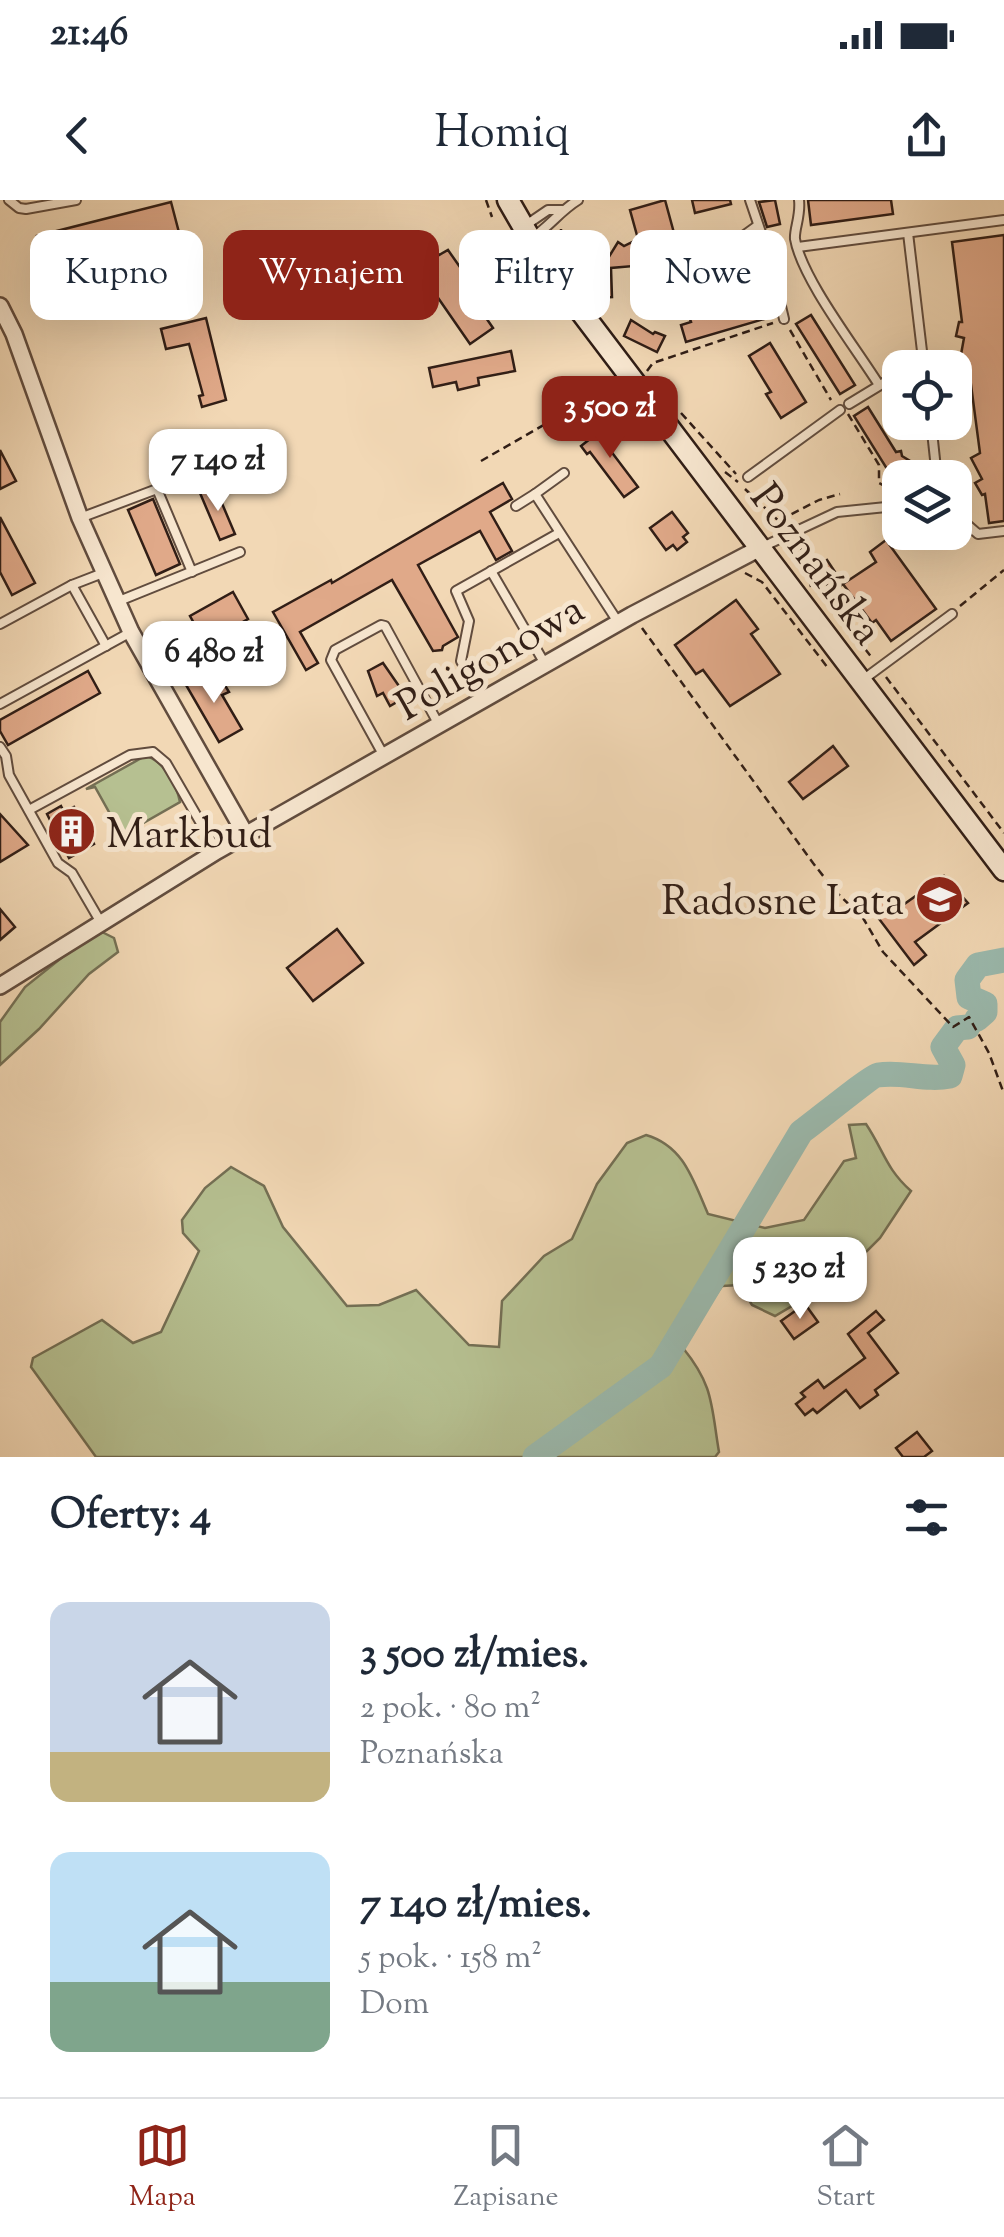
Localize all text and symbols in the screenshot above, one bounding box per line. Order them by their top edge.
text: 21:46 [50,8,128,62]
text: Homiq [434,103,570,168]
icon: back [50,108,105,163]
icon: share [899,108,954,163]
chip: Kupno [30,230,203,320]
chip: Wynajem [223,230,439,320]
chip: Filtry [459,230,610,320]
chip: Nowe [630,230,787,320]
map controls [882,350,972,550]
button: locate [882,350,972,440]
pin: 3 500 zł [507,376,713,461]
text: 3 500 zł [564,385,656,431]
pin: 7 140 zł [115,429,321,514]
text: 7 140 zł [171,438,265,484]
button: layers [882,460,972,550]
street label: Poznańska [733,473,895,659]
street label: Poligonowa [386,582,597,738]
pin: 6 480 zł [111,621,317,706]
text: 6 480 zł [164,630,264,676]
building icon: Markbud [45,806,97,858]
place label: Markbud [106,807,272,867]
school or university icon: Radosne Lata [913,873,965,925]
place label: Radosne Lata [661,874,904,934]
pin: 5 230 zł [697,1237,903,1322]
text: 5 230 zł [755,1246,845,1292]
text: Oferty: 4 [50,1487,211,1547]
icon: filters [899,1490,954,1545]
text: 3 500 zł/mies. [360,1626,589,1686]
icon: home [130,1642,250,1762]
text: 2 pok. · 80 m² [360,1686,541,1732]
text: Poznańska [360,1732,504,1778]
text: 7 140 zł/mies. [360,1876,592,1936]
icon: home [130,1892,250,2012]
text: 5 pok. · 158 m² [360,1936,542,1982]
text: Dom [360,1982,429,2028]
tab: Mapa [129,2118,196,2218]
tab: Zapisane [453,2118,559,2218]
tab: Start [816,2118,875,2218]

